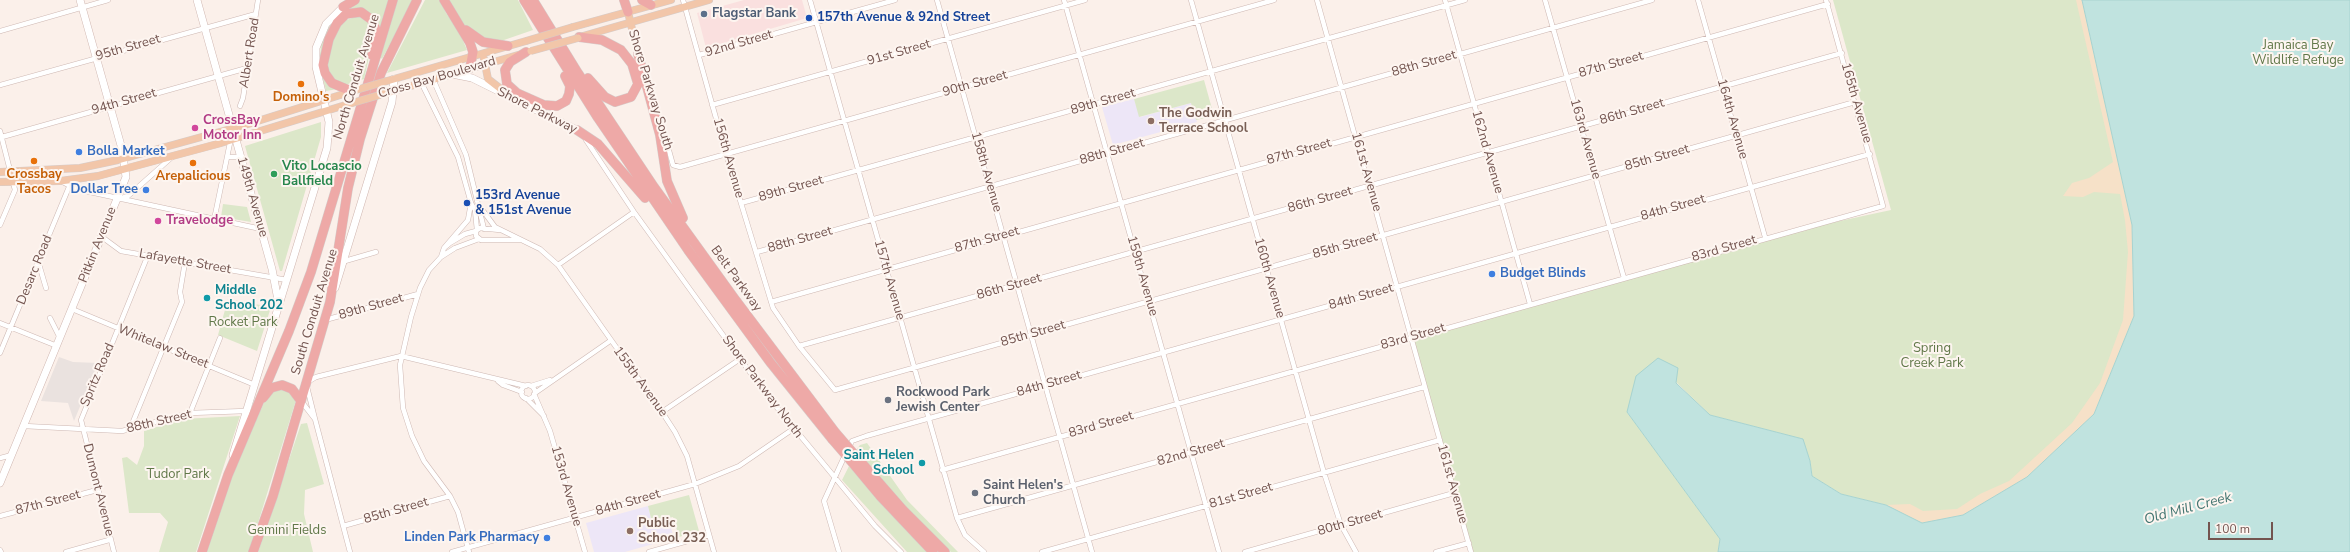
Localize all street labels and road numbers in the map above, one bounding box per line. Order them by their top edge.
street label: North Conduit Avenue [331,13,383,141]
street label: Albert Road [237,17,263,89]
street label: 92nd Street [704,27,774,61]
street label: Shore Parkway South [624,28,676,152]
street label: 95th Street [94,31,162,65]
street label: 91st Street [866,37,932,69]
street label: 88th Street [1390,47,1458,81]
street label: 87th Street [1577,48,1645,82]
street label: Cross Bay Boulevard [376,54,498,102]
street label: 165th Avenue [1837,61,1875,145]
street label: 90th Street [941,67,1009,101]
street label: 164th Avenue [1713,77,1751,161]
street label: Shore Parkway [494,84,580,138]
street label: 94th Street [90,85,158,119]
street label: 89th Street [1069,85,1137,119]
street label: 86th Street [1598,95,1666,129]
street label: 163rd Avenue [1566,97,1604,181]
street label: 162nd Avenue [1468,109,1506,195]
street label: 156th Avenue [709,116,747,200]
street label: 158th Avenue [967,130,1005,214]
street label: 161st Avenue [1347,131,1385,213]
street label: 88th Street [1078,135,1146,169]
street label: 87th Street [1265,135,1333,169]
street label: 85th Street [1623,141,1691,175]
street label: 149th Avenue [233,155,271,239]
street label: 89th Street [757,172,825,206]
street label: 86th Street [1286,183,1354,217]
street label: 84th Street [1639,191,1707,225]
street label: Pitkin Avenue [76,205,120,285]
street label: 88th Street [766,223,834,257]
street label: 87th Street [953,223,1021,257]
street label: 85th Street [1311,229,1379,263]
street label: 83rd Street [1690,232,1758,266]
street label: Desarc Road [14,233,56,307]
street label: 159th Avenue [1123,234,1161,318]
street label: 160th Avenue [1250,236,1288,320]
street label: 157th Avenue [870,238,908,322]
street label: Belt Parkway [707,243,765,315]
street label: Lafayette Street [138,246,232,278]
street label: South Conduit Avenue [288,247,342,377]
street label: 86th Street [975,270,1043,304]
street label: 84th Street [1327,280,1395,314]
street label: 89th Street [337,290,405,324]
street label: 85th Street [999,317,1067,351]
street label: 83rd Street [1379,320,1447,354]
street label: Whitelaw Street [115,322,211,372]
street label: Shore Parkway North [718,333,806,441]
street label: Spritz Road [78,341,118,409]
street label: 155th Avenue [609,344,671,420]
street label: 84th Street [1015,367,1083,401]
street label: 88th Street [125,407,193,437]
street label: 83rd Street [1067,408,1135,442]
street label: 82nd Street [1156,436,1226,470]
street label: Dumont Avenue [79,442,117,538]
street label: 161st Avenue [1433,443,1471,525]
street label: 153rd Avenue [547,444,585,528]
street label: 81st Street [1208,480,1274,512]
street label: 84th Street [594,486,662,520]
street label: 87th Street [14,487,82,519]
street label: 85th Street [362,494,430,528]
street label: 80th Street [1316,506,1384,540]

